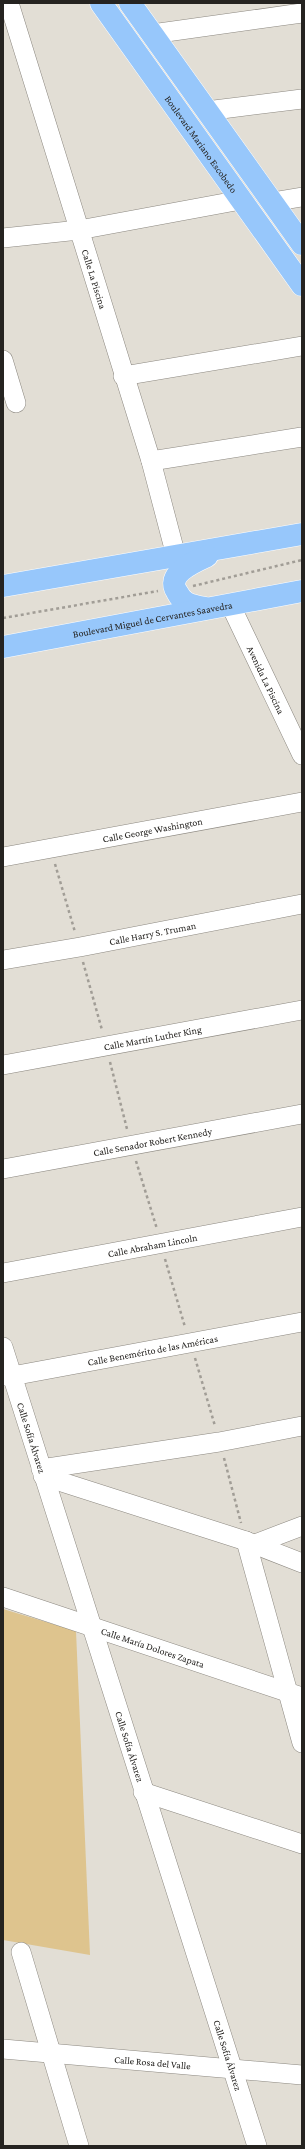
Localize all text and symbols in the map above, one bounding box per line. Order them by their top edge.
street label: Boulevard Mariano Escobedo [163,93,240,195]
street label: Calle La Piscina [80,248,109,311]
street label: Boulevard Miguel de Cervantes Saavedra [72,599,233,639]
street label: Avenida La Piscina [245,644,287,716]
street label: Calle George Washington [102,815,204,844]
street label: Calle Harry S. Truman [108,919,197,947]
street label: Calle Martín Luther King [103,1023,202,1052]
street label: Calle Senador Robert Kennedy [92,1125,213,1158]
street label: Calle Abraham Lincoln [107,1231,199,1259]
street label: Calle Benemérito de las Américas [87,1332,219,1367]
street label: Calle Sofía Álvarez [15,1401,48,1474]
street label: Calle María Dolores Zapata [100,1625,206,1670]
street label: Calle Sofía Álvarez [114,1710,146,1783]
street label: Calle Sofía Álvarez [212,2018,244,2092]
street label: Calle Rosa del Valle [114,2053,192,2071]

